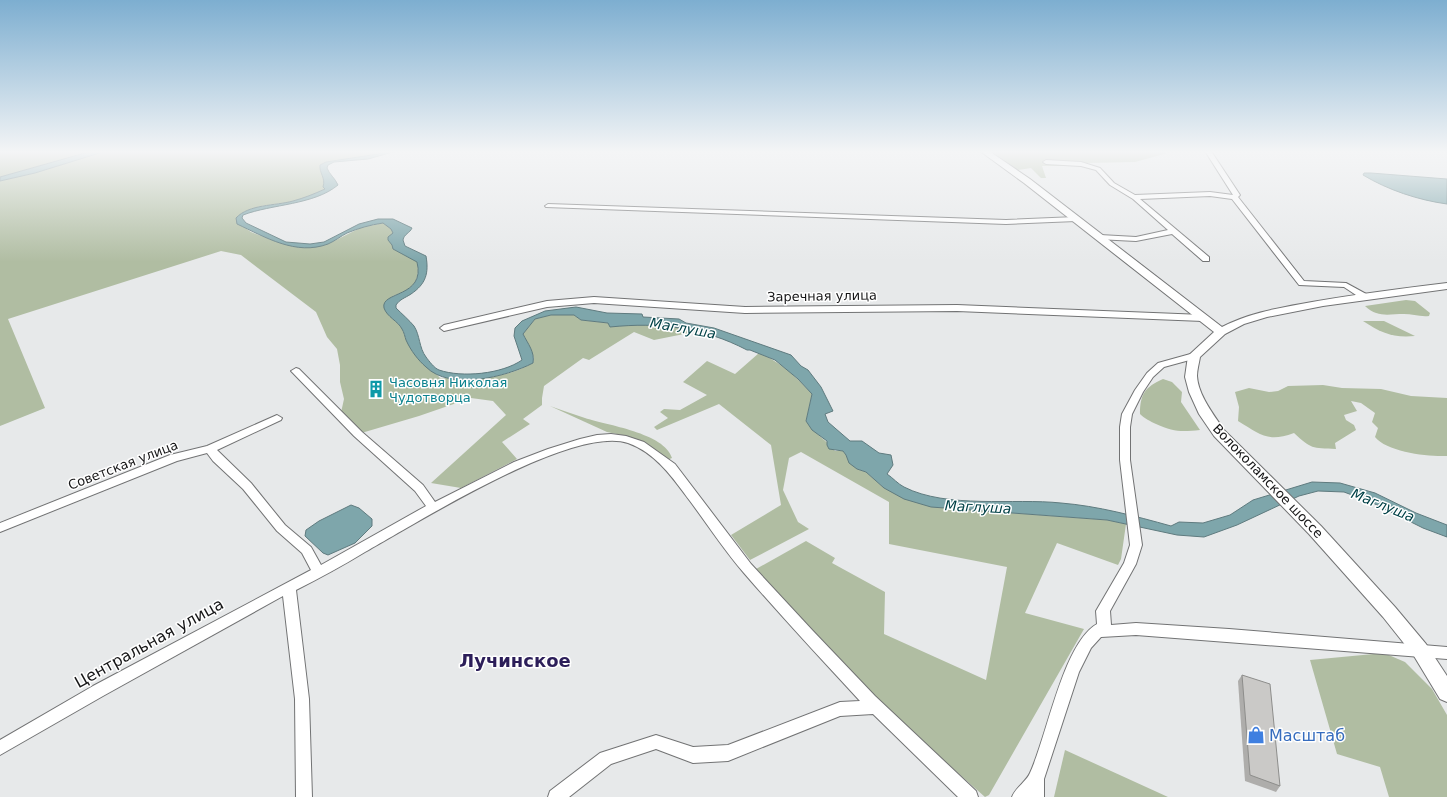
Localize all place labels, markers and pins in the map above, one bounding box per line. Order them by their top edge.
place label: Часовня Николая Чудотворца [389,375,507,405]
building icon: Часовня Николая Чудотворца [366,379,386,399]
shop icon: Масштаб [1246,725,1266,745]
place label: Масштаб [1269,726,1345,745]

